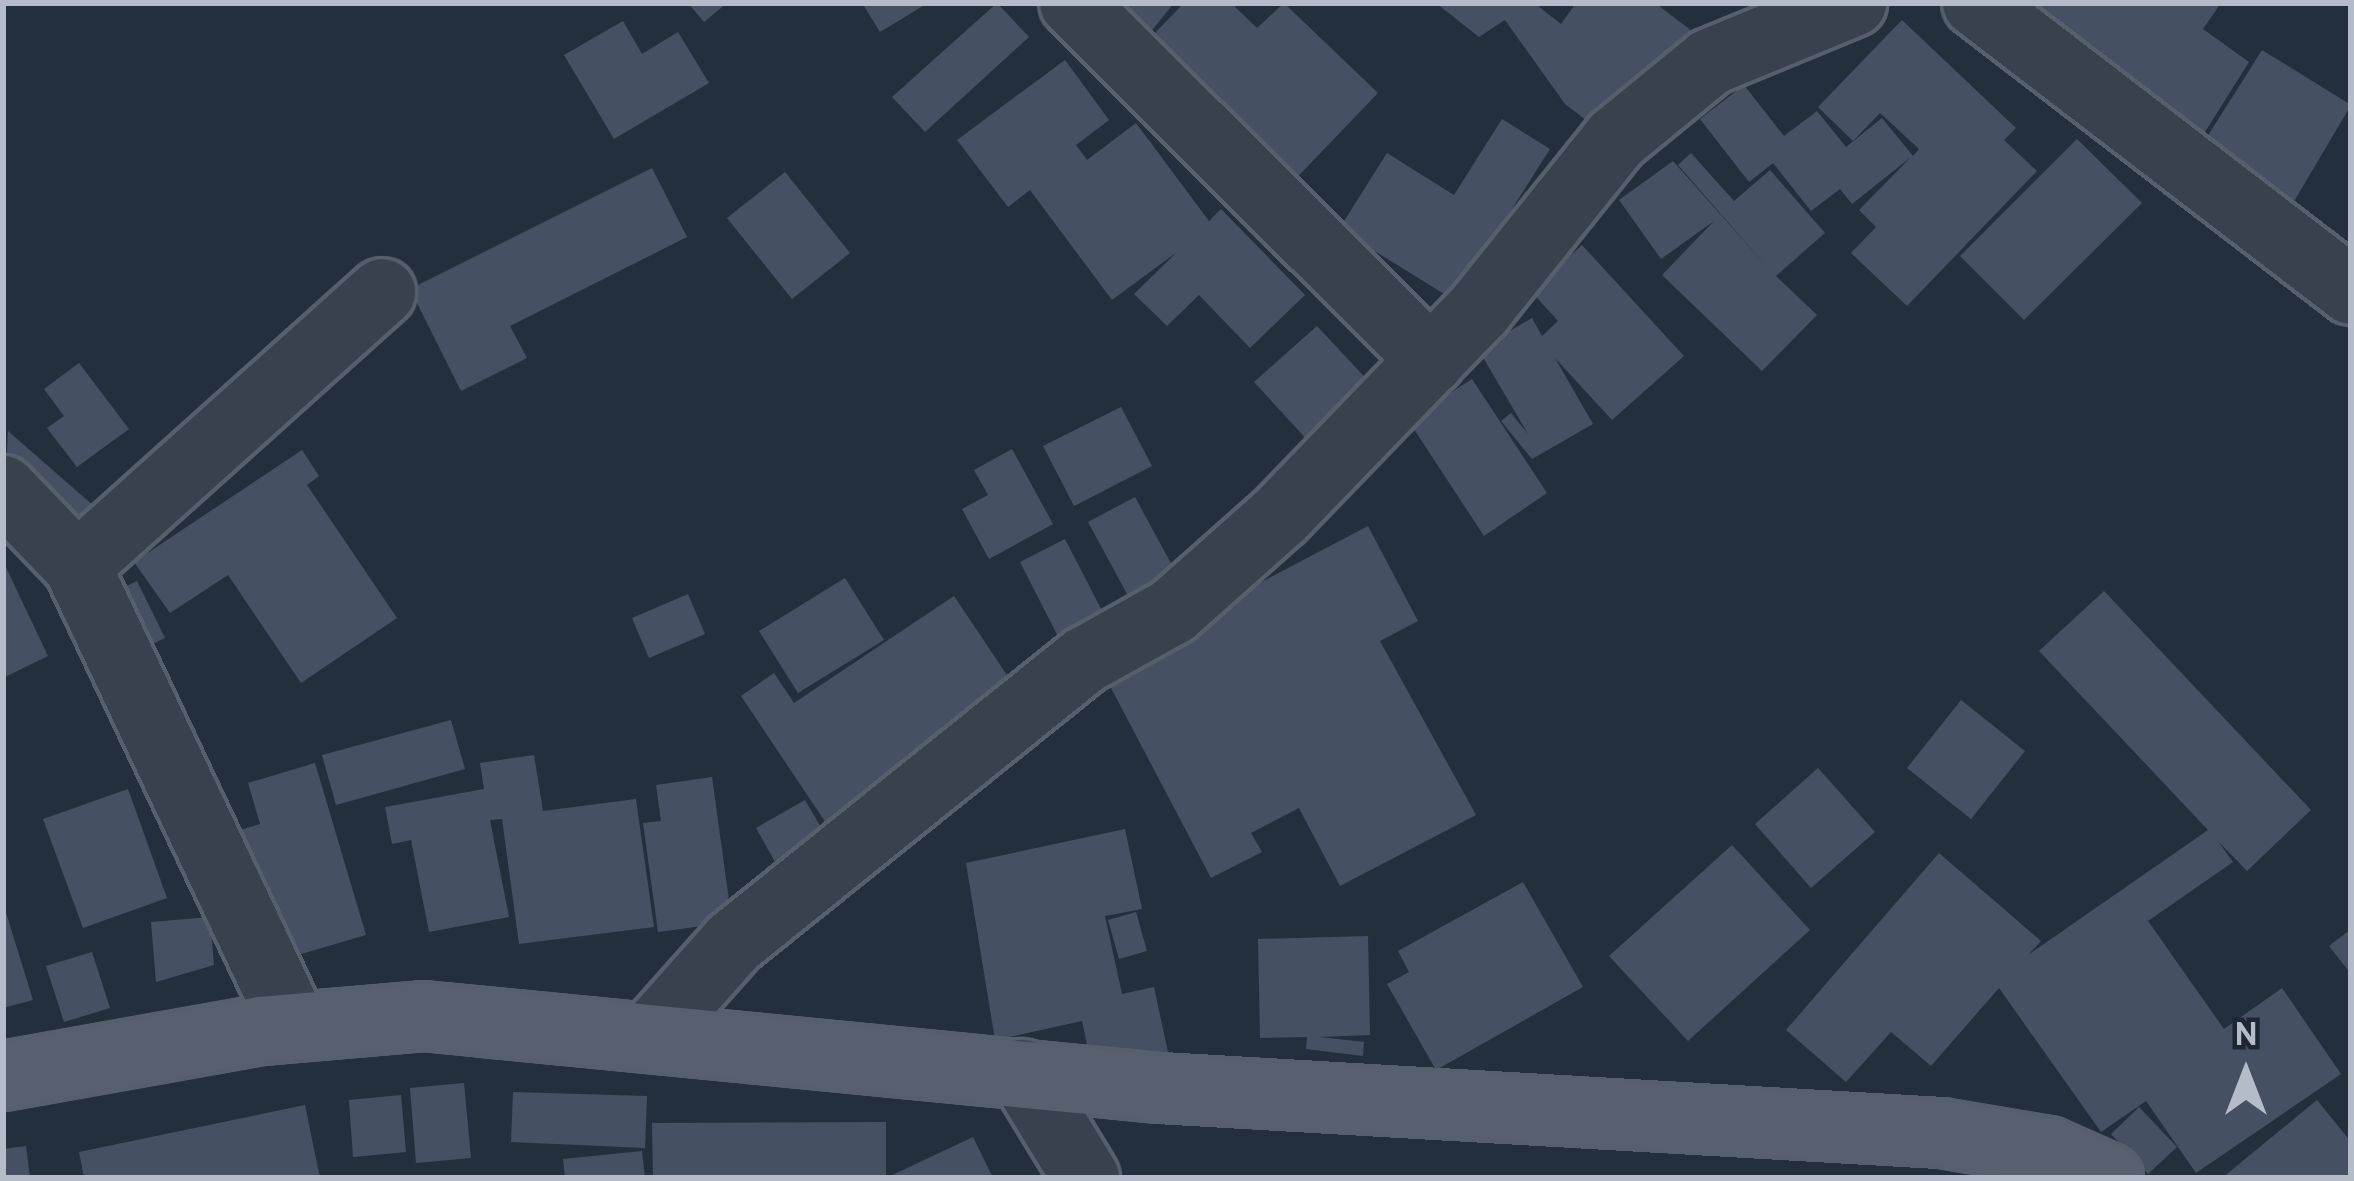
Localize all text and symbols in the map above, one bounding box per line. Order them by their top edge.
north arrow [2186,1013,2306,1133]
text: N [2234,1016,2258,1058]

